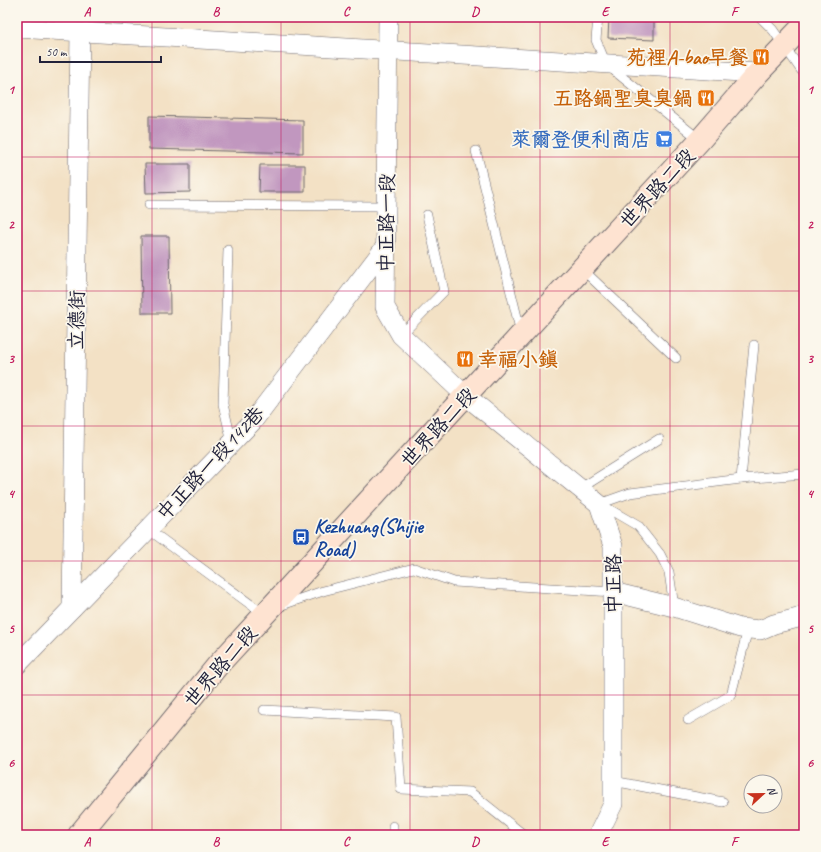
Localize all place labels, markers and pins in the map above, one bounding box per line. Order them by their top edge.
place label: 苑裡A-bao早餐 [626,45,748,70]
restaurant icon: 苑裡A-bao早餐 [751,47,771,67]
place label: 五路鍋聖臭臭鍋 [553,86,693,111]
restaurant icon: 五路鍋聖臭臭鍋 [696,88,716,108]
place label: 萊爾登便利商店 [511,127,651,152]
supermarket icon: 萊爾登便利商店 [654,129,674,149]
place label: 幸福小鎮 [478,347,558,372]
restaurant icon: 幸福小鎮 [455,349,475,369]
place label: Kezhuang(Shijie Road) [314,514,424,562]
bus stop icon: Kezhuang(Shijie Road) [291,527,311,547]

